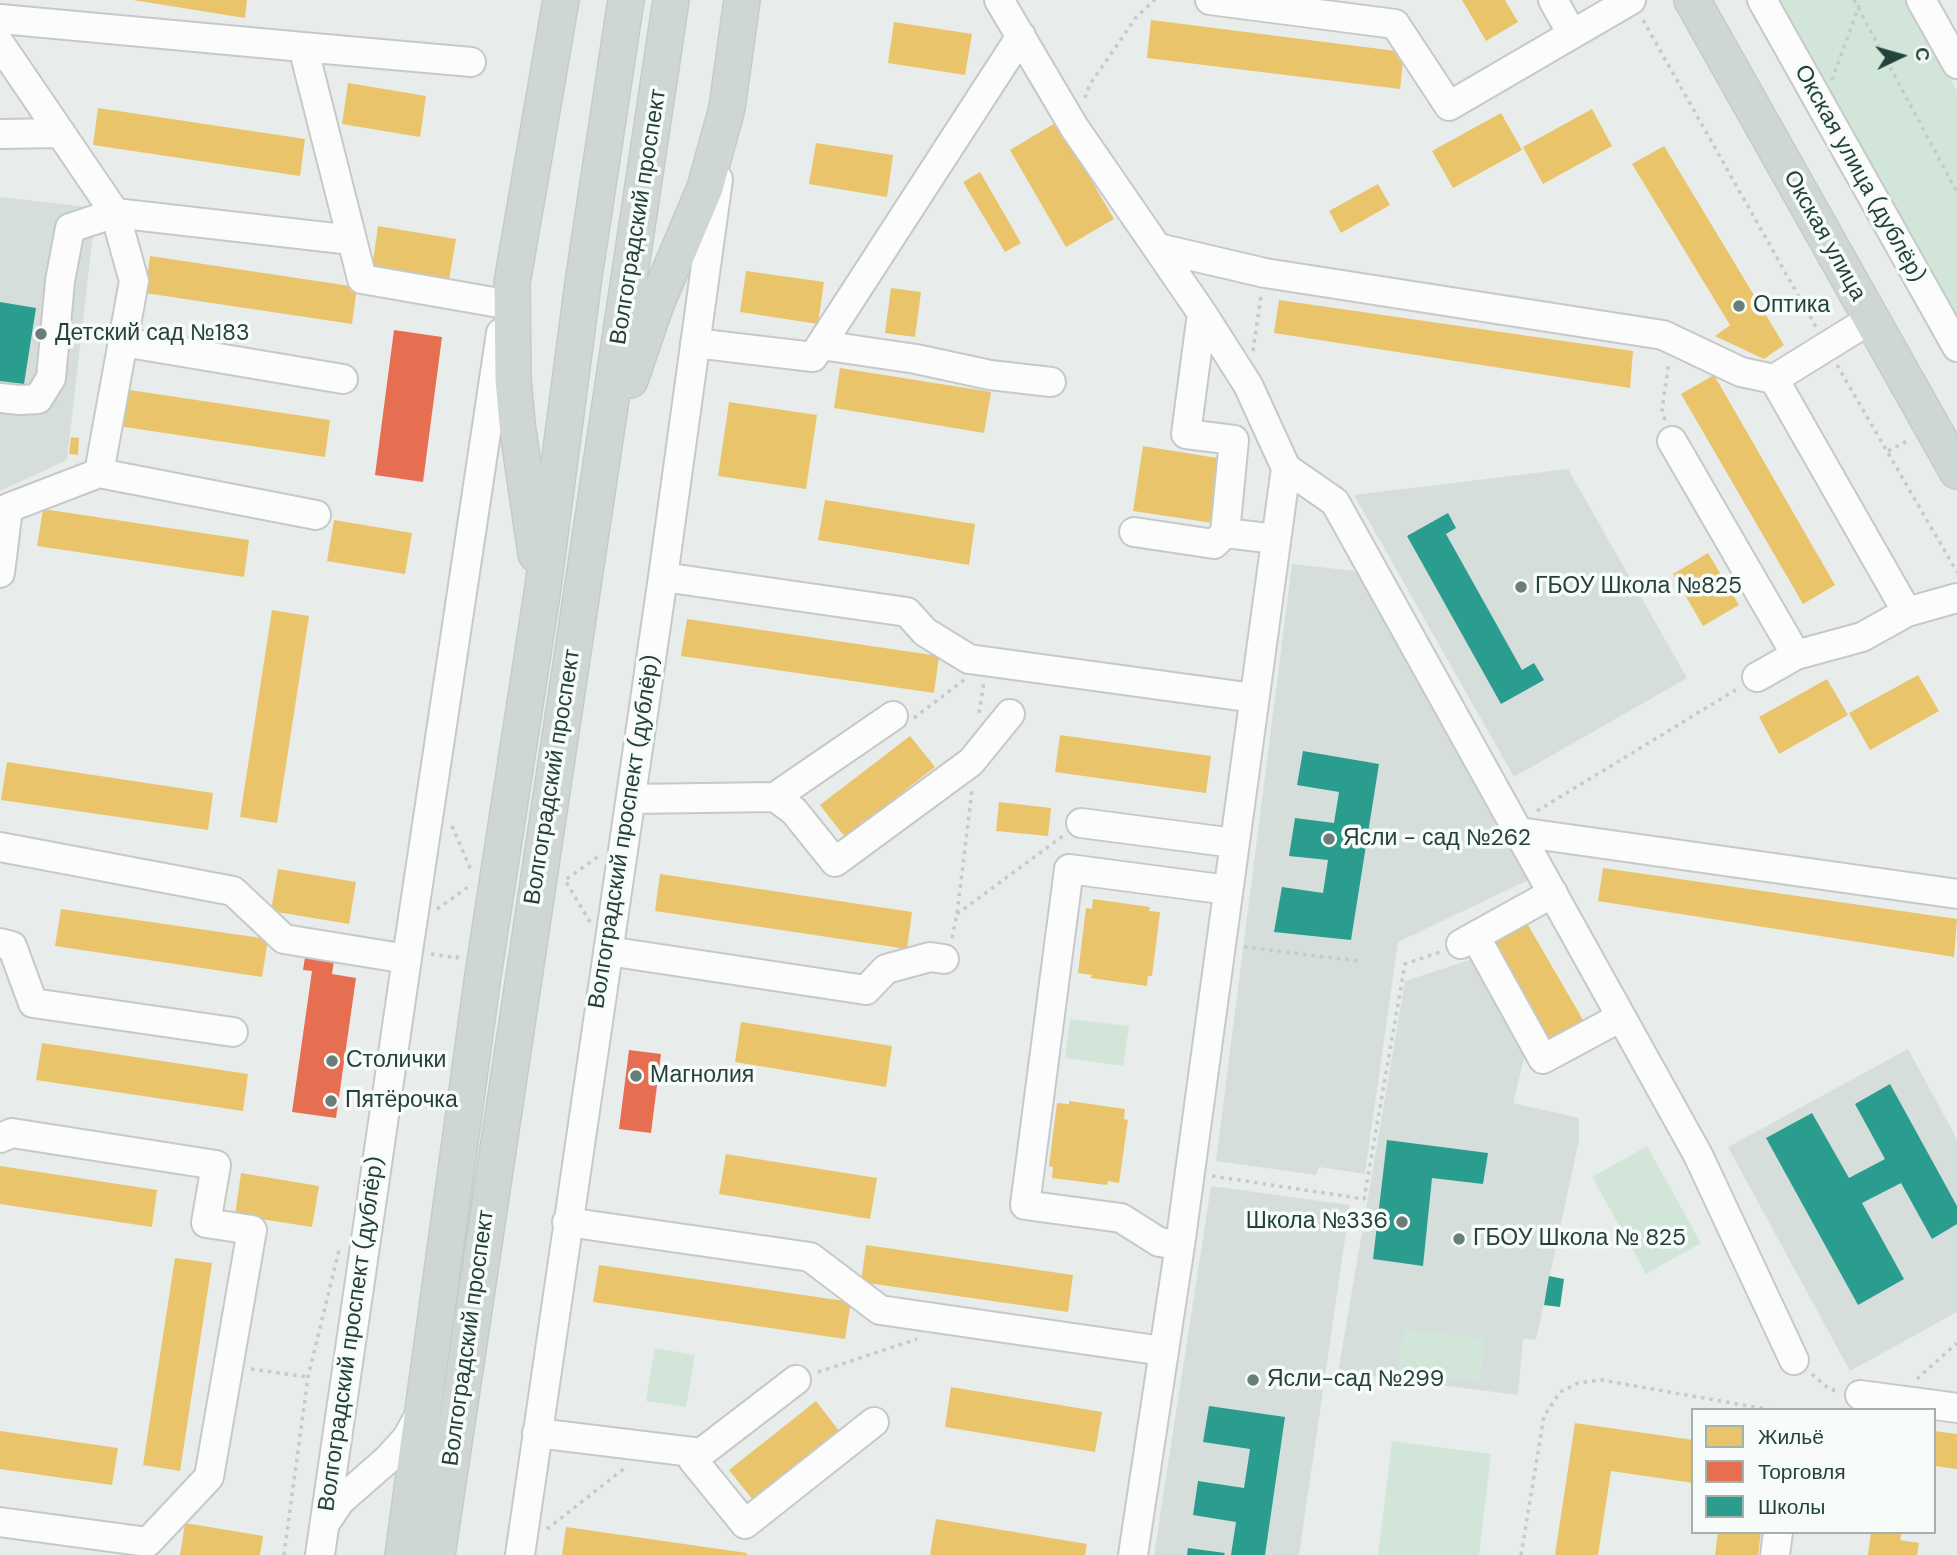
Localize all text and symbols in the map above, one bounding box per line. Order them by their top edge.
north arrow [1866,21,1936,91]
text: С [1909,46,1935,62]
street label: Окская улица (дублёр) [1788,60,1930,288]
street label: Волгоградский проспект [605,87,673,347]
street label: Окская улица [1777,166,1871,306]
place label: Оптика [1753,292,1830,320]
marker: Оптика [1731,298,1747,314]
place label: Детский сад №183 [55,320,250,348]
marker: Детский сад №183 [33,326,49,342]
place label: ГБОУ Школа №825 [1535,573,1742,601]
marker: ГБОУ Школа №825 [1513,579,1529,595]
street label: Волгоградский проспект [519,647,587,907]
street label: Волгоградский проспект (дублёр) [583,653,667,1011]
place label: Ясли - сад №262 [1343,825,1531,853]
marker: Ясли - сад №262 [1321,831,1337,847]
place label: Столички [346,1047,446,1075]
marker: Столички [324,1053,340,1069]
place label: Магнолия [650,1062,754,1090]
marker: Магнолия [628,1068,644,1084]
place label: Пятёрочка [345,1087,458,1115]
marker: Пятёрочка [323,1093,339,1109]
street label: Волгоградский проспект (дублёр) [313,1155,391,1513]
street label: Волгоградский проспект [437,1208,501,1468]
place label: Школа №336 [1246,1208,1388,1236]
marker: Школа №336 [1394,1214,1410,1230]
place label: ГБОУ Школа № 825 [1473,1225,1686,1253]
marker: ГБОУ Школа № 825 [1451,1231,1467,1247]
place label: Ясли-сад №299 [1267,1366,1444,1394]
marker: Ясли-сад №299 [1245,1372,1261,1388]
legend [1691,1408,1936,1534]
text: Жильё [1758,1423,1824,1451]
text: Торговля [1758,1458,1846,1486]
text: Школы [1758,1493,1825,1521]

